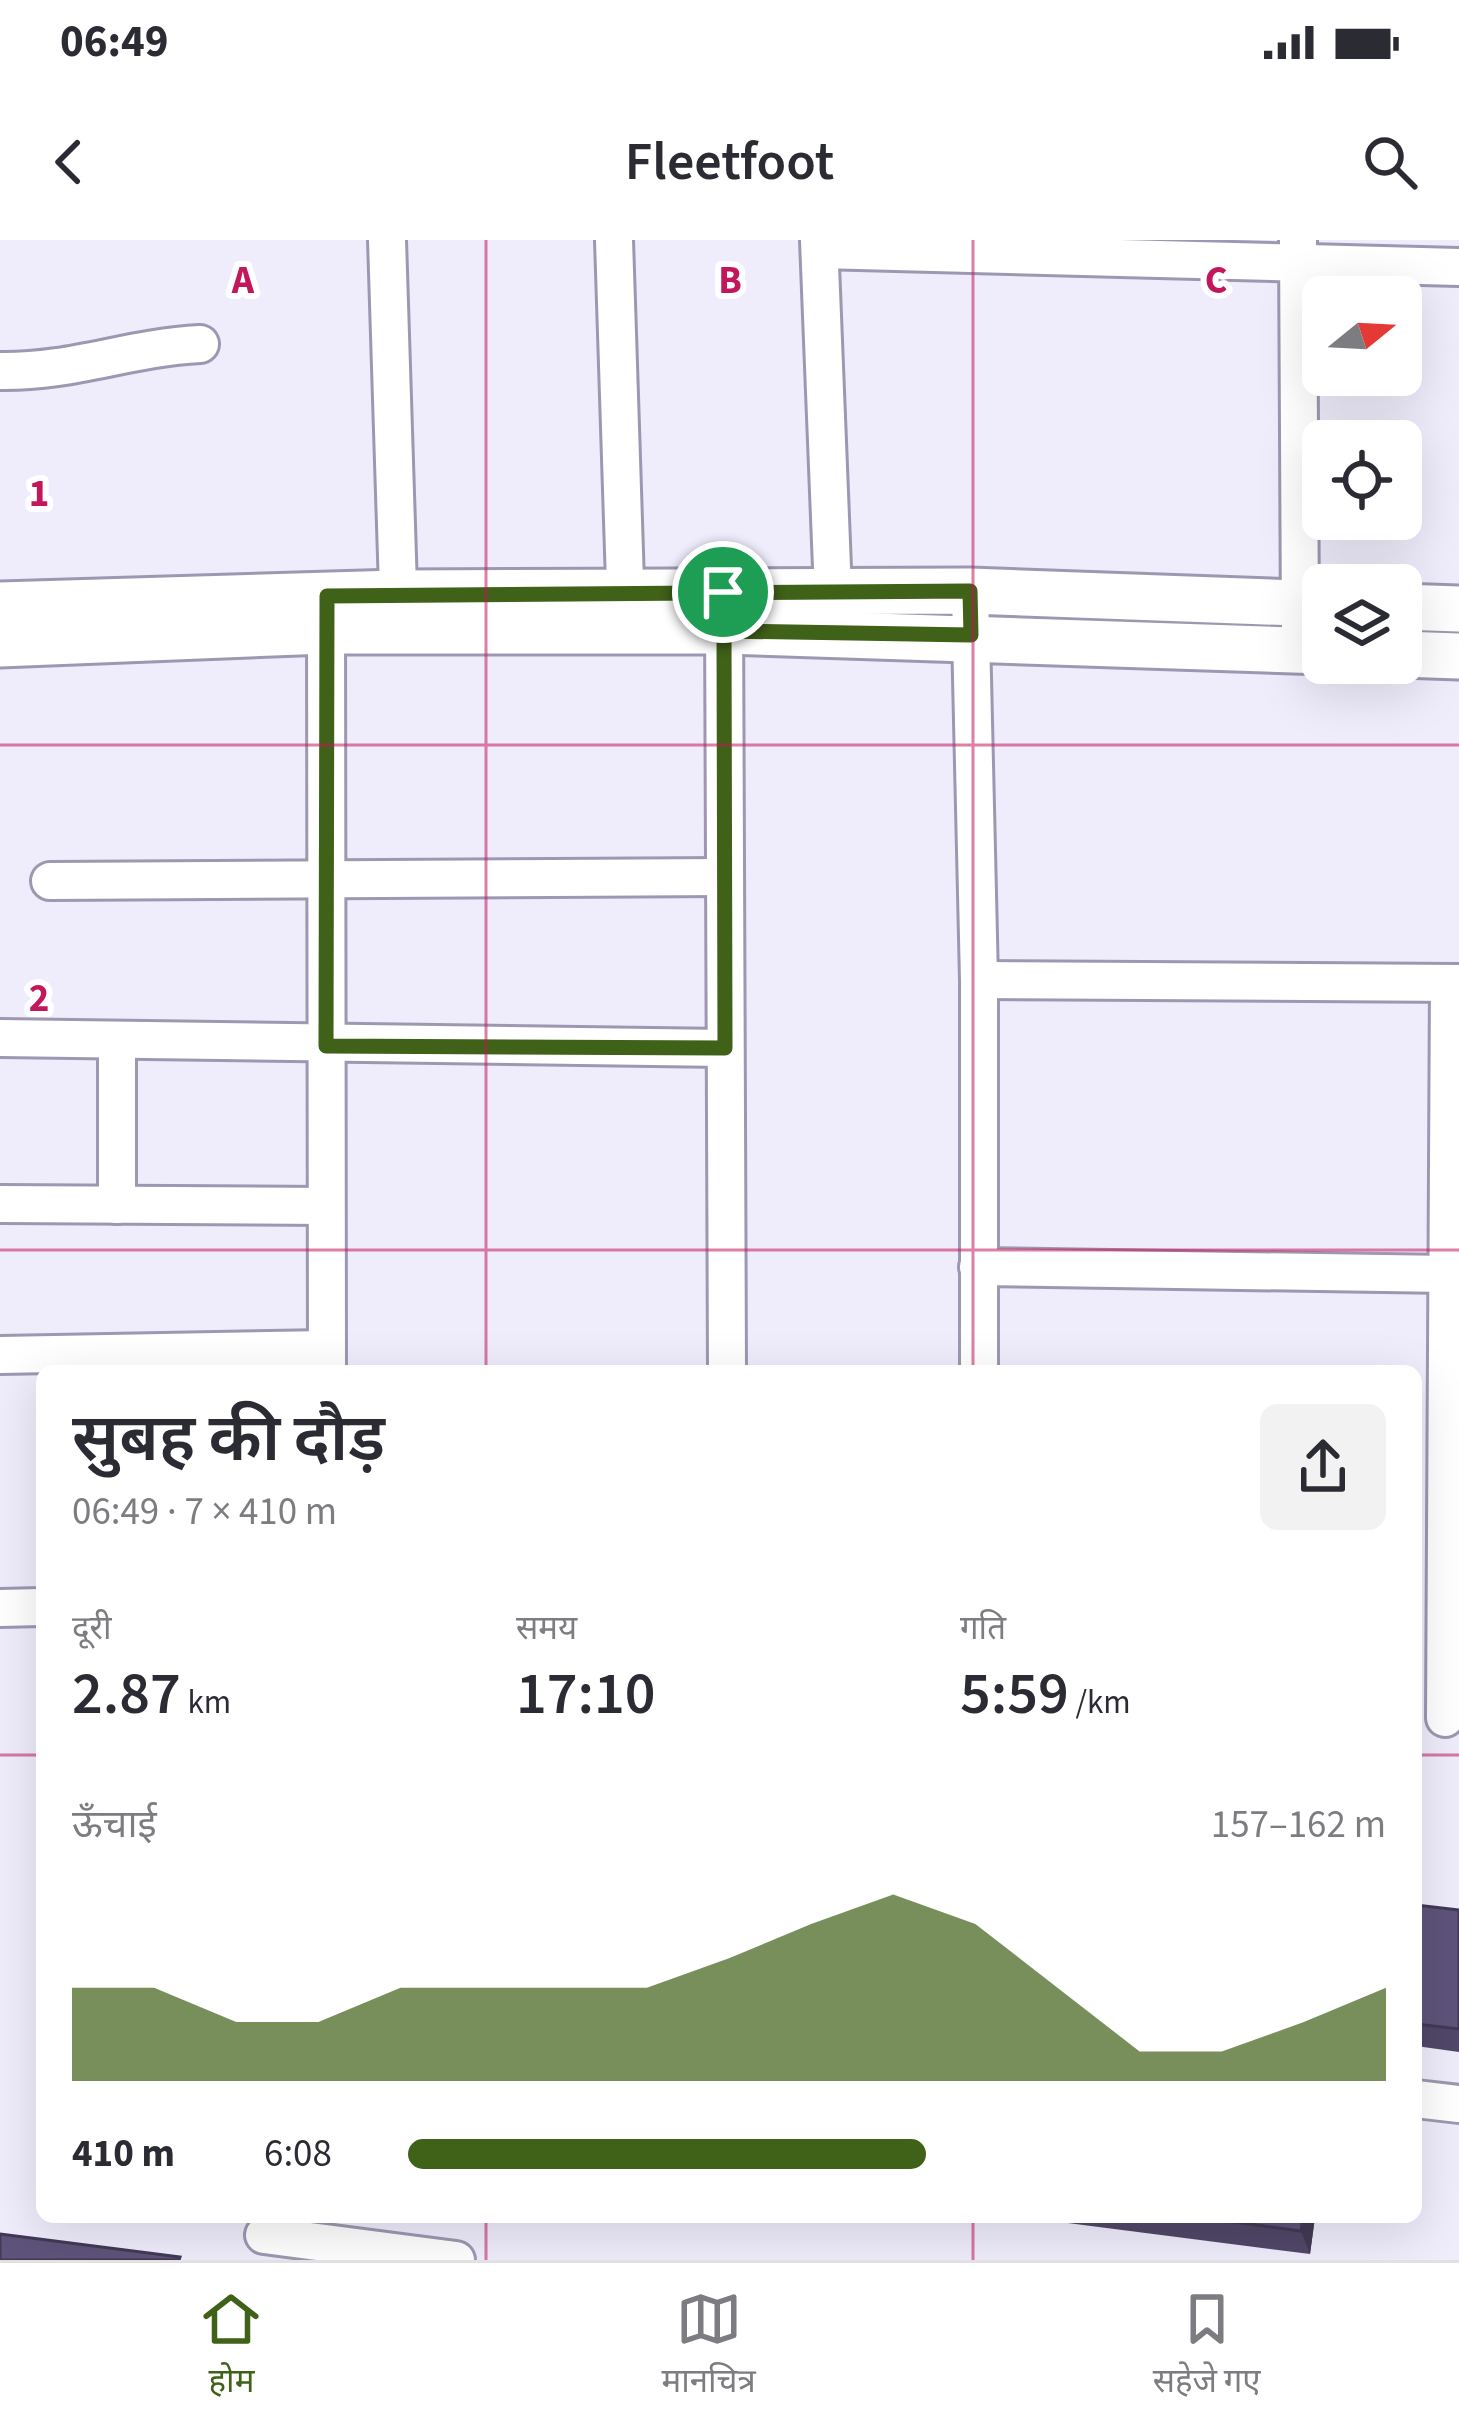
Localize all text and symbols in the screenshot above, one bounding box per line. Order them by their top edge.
text: 06:49 [60,10,169,74]
text: Fleetfoot [625,124,834,201]
icon: back [36,129,102,195]
icon: search [1357,129,1423,195]
text: A [231,253,255,309]
text: B [718,253,742,309]
text: C [1205,253,1227,309]
north arrow [1302,276,1422,396]
map controls [1302,276,1422,684]
button: locate [1302,420,1422,540]
text: 1 [29,466,49,522]
pin [672,541,774,643]
icon: arrive [690,559,756,625]
button: layers [1302,564,1422,684]
text: 2 [29,971,49,1027]
text: सुबह की दौड़ [72,1392,385,1486]
button: share [1260,1404,1386,1530]
text: 06:49 · 7 × 410 m [72,1484,337,1540]
text: दूरी [72,1605,112,1652]
text: समय [516,1605,577,1652]
text: गति [960,1605,1006,1652]
text: 2.87 [72,1652,181,1737]
text: 17:10 [516,1652,656,1737]
text: 5:59 [960,1652,1069,1737]
text: km [181,1679,231,1726]
text: /km [1069,1679,1131,1726]
text: ऊँचाई [72,1797,157,1853]
text: 157–162 m [1211,1797,1386,1853]
text: 410 m [72,2126,175,2182]
text: 6:08 [264,2126,332,2182]
tab: होम [198,2286,264,2405]
tab: मानचित्र [661,2286,756,2405]
tab: सहेजे गए [1153,2286,1261,2405]

